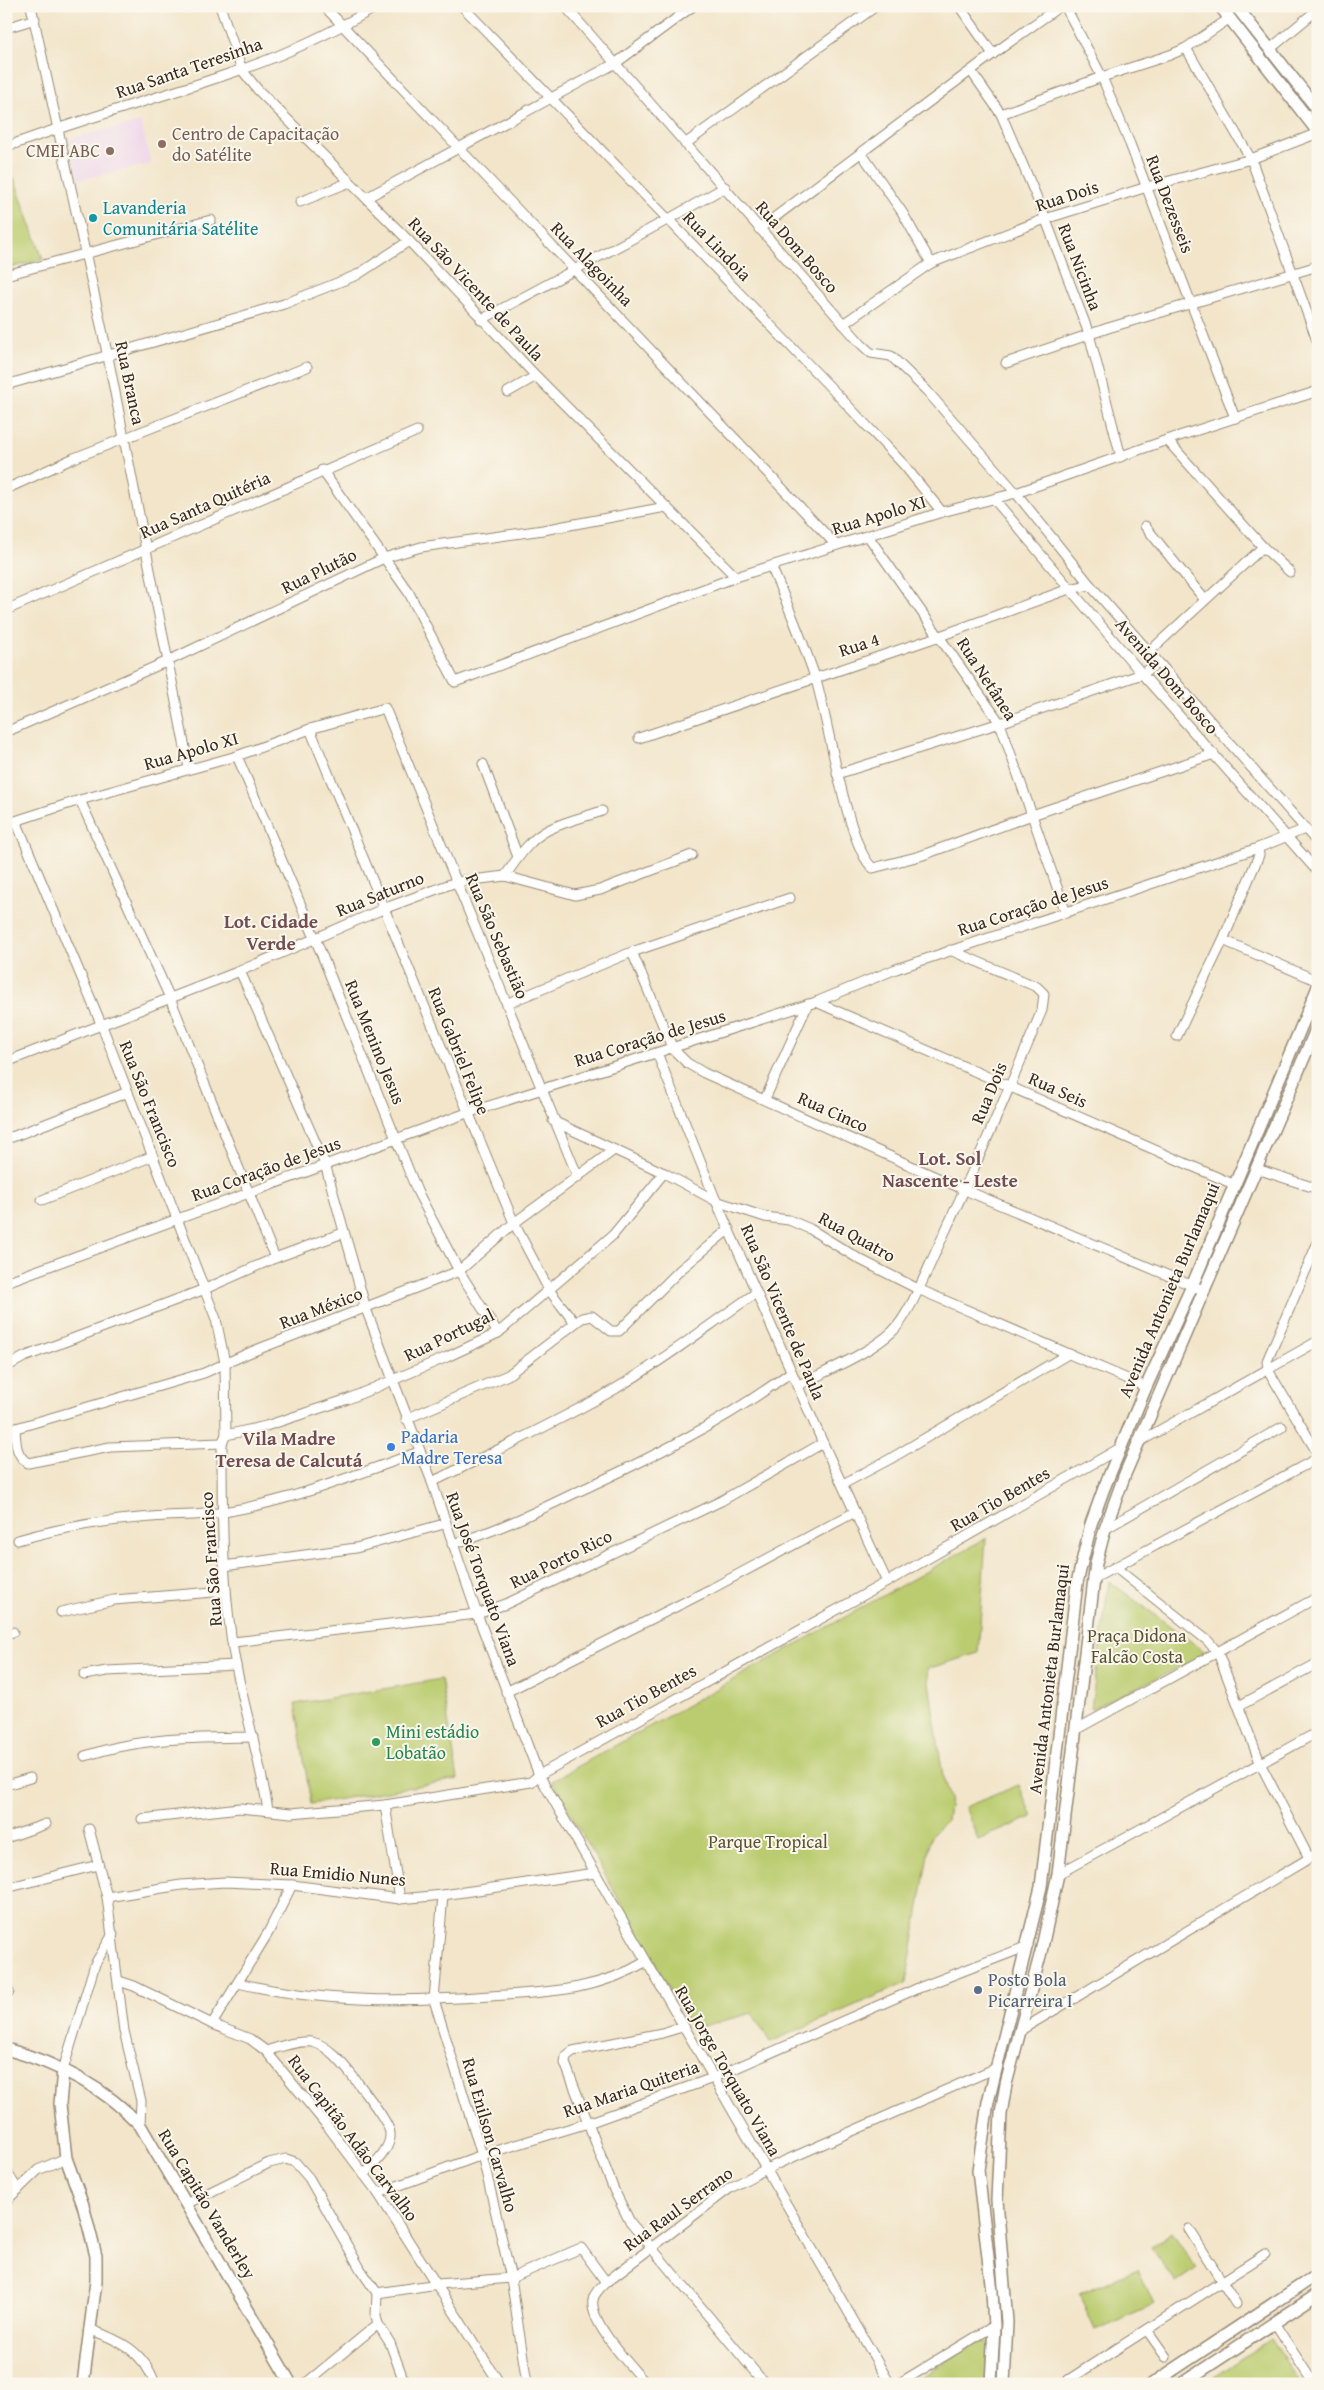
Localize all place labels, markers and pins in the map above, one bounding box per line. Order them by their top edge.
place label: Centro de Capacitação do Satélite [172,120,339,168]
place label: CMEI ABC [26,137,100,164]
marker: Centro de Capacitação do Satélite [156,138,168,150]
marker: CMEI ABC [104,145,116,157]
place label: Lavanderia Comunitária Satélite [103,194,258,242]
marker: Lavanderia Comunitária Satélite [87,212,99,224]
place label: Padaria Madre Teresa [401,1423,503,1471]
marker: Padaria Madre Teresa [385,1441,397,1453]
place label: Mini estádio Lobatão [386,1718,479,1766]
marker: Mini estádio Lobatão [370,1736,382,1748]
place label: Posto Bola Picarreira I [988,1966,1073,2014]
marker: Posto Bola Picarreira I [972,1984,984,1996]

